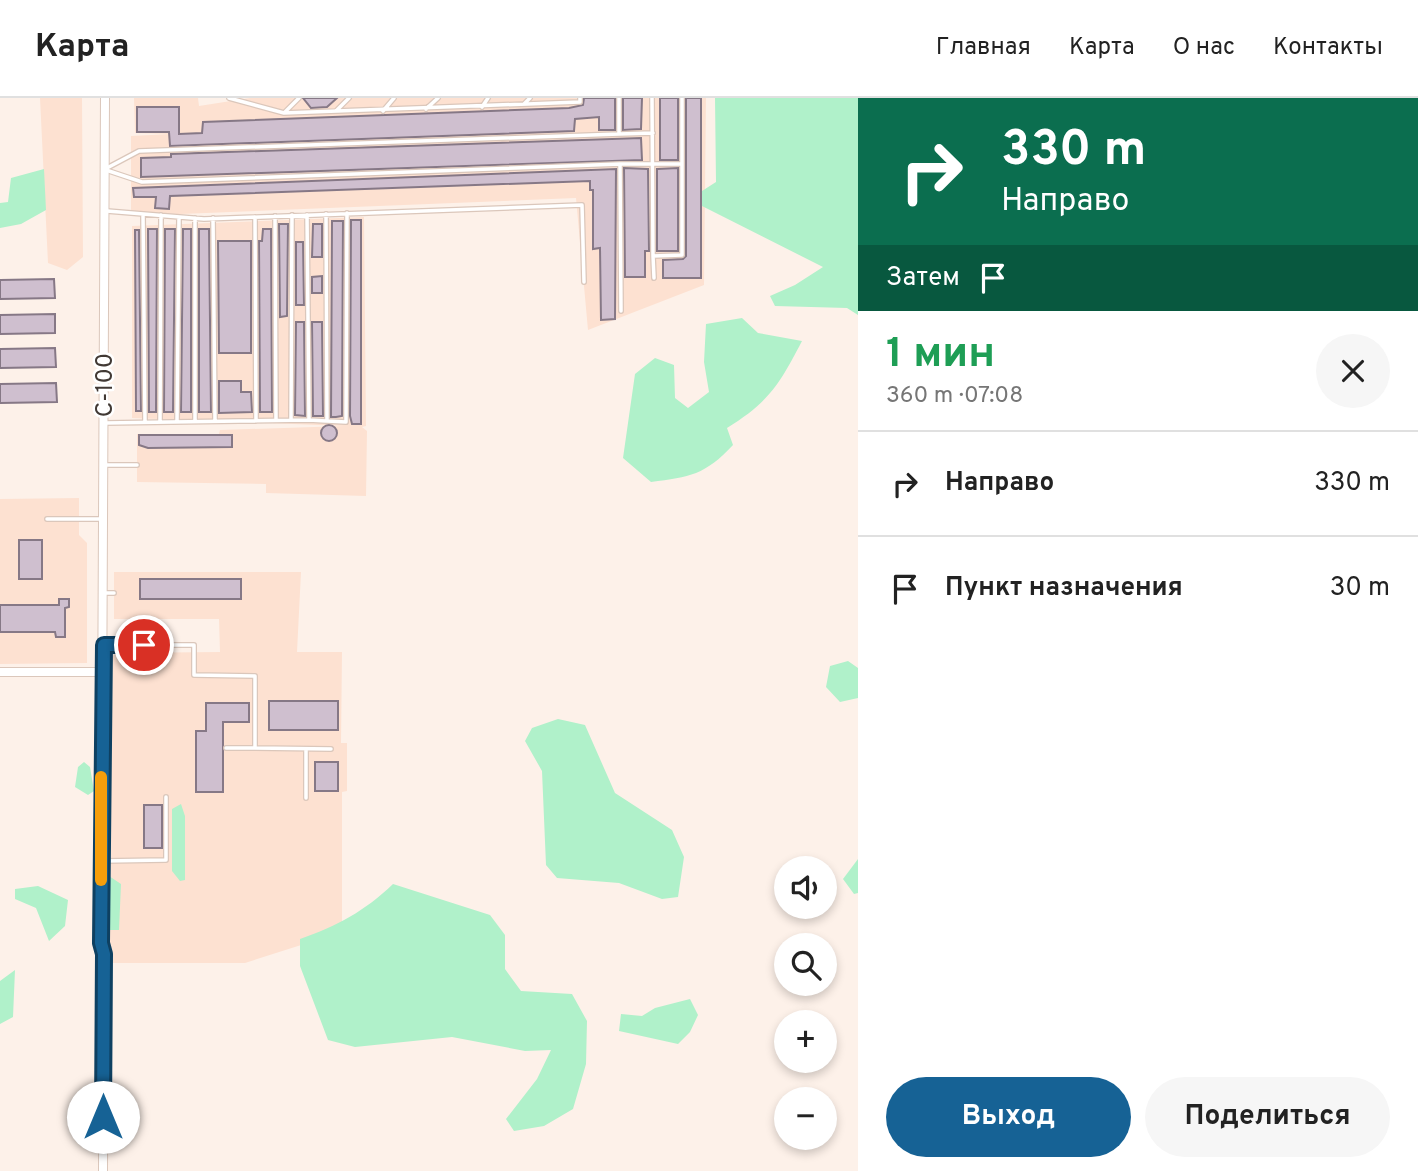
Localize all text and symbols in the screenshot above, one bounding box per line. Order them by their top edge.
text: Карта [35,27,129,69]
text: Главная [936,33,1031,63]
text: Карта [1069,33,1135,63]
text: О нас [1173,33,1235,63]
text: Контакты [1273,33,1383,63]
text: 330 m [1001,121,1146,183]
icon: right [886,126,977,217]
text: Направо [1001,182,1129,222]
icon: arrive [974,259,1012,297]
text: Затем [886,262,960,295]
text: 1 мин [886,329,995,382]
button: close [1316,334,1390,408]
street label: С-100 [91,353,121,417]
text: 360 m · 07:08 [886,382,1023,411]
icon: right [886,465,924,503]
text: Направо [945,467,1054,500]
text: 330 m [1314,467,1390,500]
icon: arrive [886,570,924,608]
text: Пункт назначения [945,572,1183,605]
text: 30 m [1330,572,1390,605]
pin [114,615,174,675]
icon: arrive [125,626,163,664]
map controls [774,856,837,1150]
button: sound [774,856,837,919]
button: search [774,933,837,996]
button: + [774,1010,837,1073]
button: Выход [886,1077,1131,1157]
button: Поделиться [1145,1077,1390,1157]
position arrow [66,1080,140,1154]
button: − [774,1087,837,1150]

